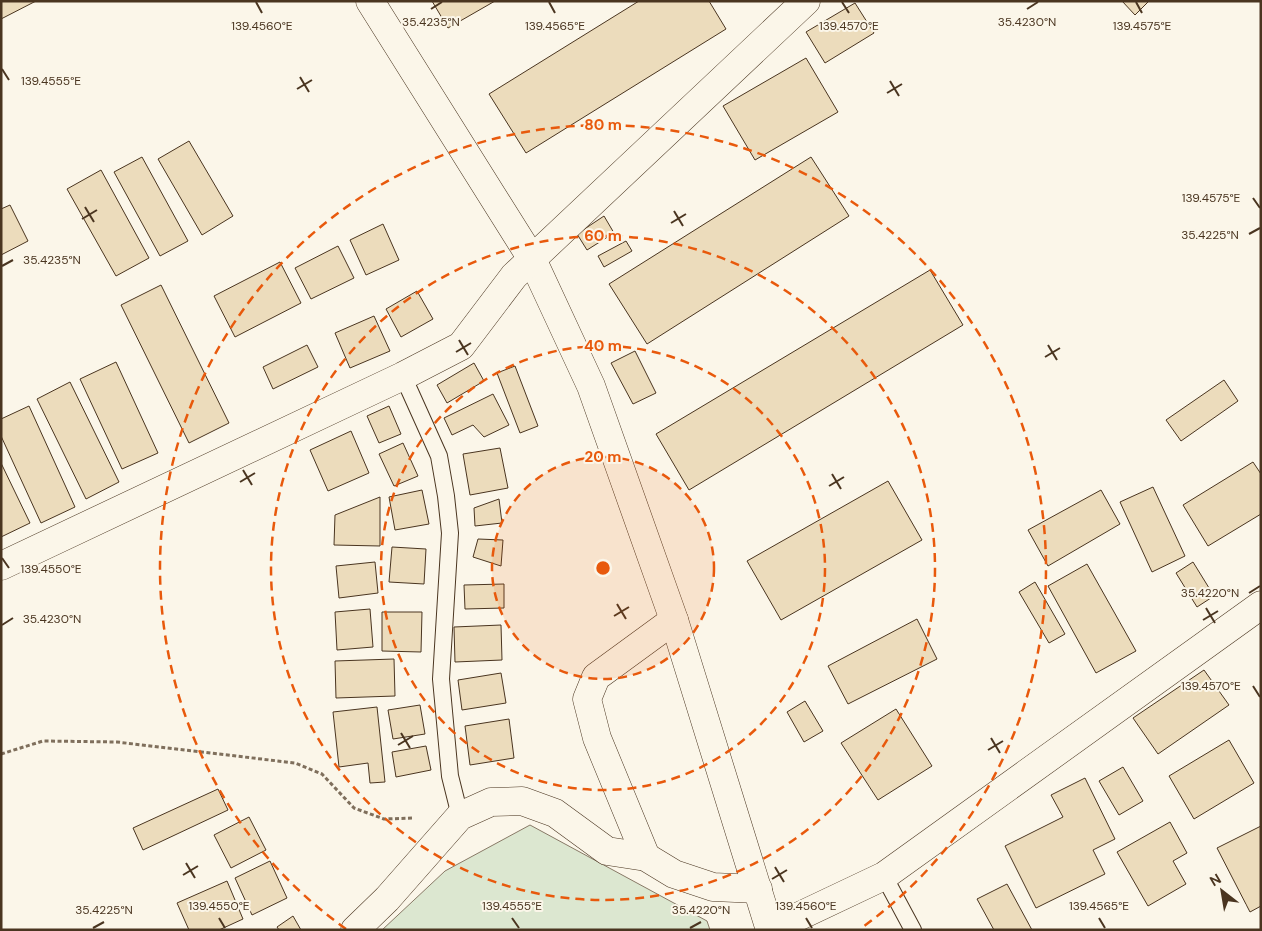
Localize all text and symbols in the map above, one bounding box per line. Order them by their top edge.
text: 35.4235°N [402,14,460,30]
text: 35.4230°N [998,14,1056,30]
text: 139.4560°E [231,18,293,34]
text: 139.4565°E [525,18,585,34]
text: 139.4570°E [819,18,879,34]
text: 139.4575°E [1113,18,1172,34]
text: 139.4555°E [21,73,81,89]
text: 80 m [584,115,622,135]
text: 139.4575°E [1182,190,1241,206]
text: 60 m [584,226,622,246]
text: 35.4225°N [1181,227,1239,243]
text: 35.4235°N [23,252,81,268]
text: 40 m [584,336,622,356]
text: 20 m [585,447,621,467]
centre of rings [594,559,612,577]
text: 139.4550°E [20,561,82,577]
text: 35.4220°N [1181,585,1239,601]
text: 35.4230°N [23,611,81,627]
text: 139.4570°E [1181,678,1241,694]
north arrow [1197,866,1247,916]
text: N [1206,870,1224,890]
text: 139.4550°E [188,898,250,914]
text: 139.4555°E [482,898,542,914]
text: 139.4560°E [775,898,837,914]
text: 139.4565°E [1069,898,1129,914]
text: 35.4225°N [75,902,133,918]
text: 35.4220°N [672,902,730,918]

